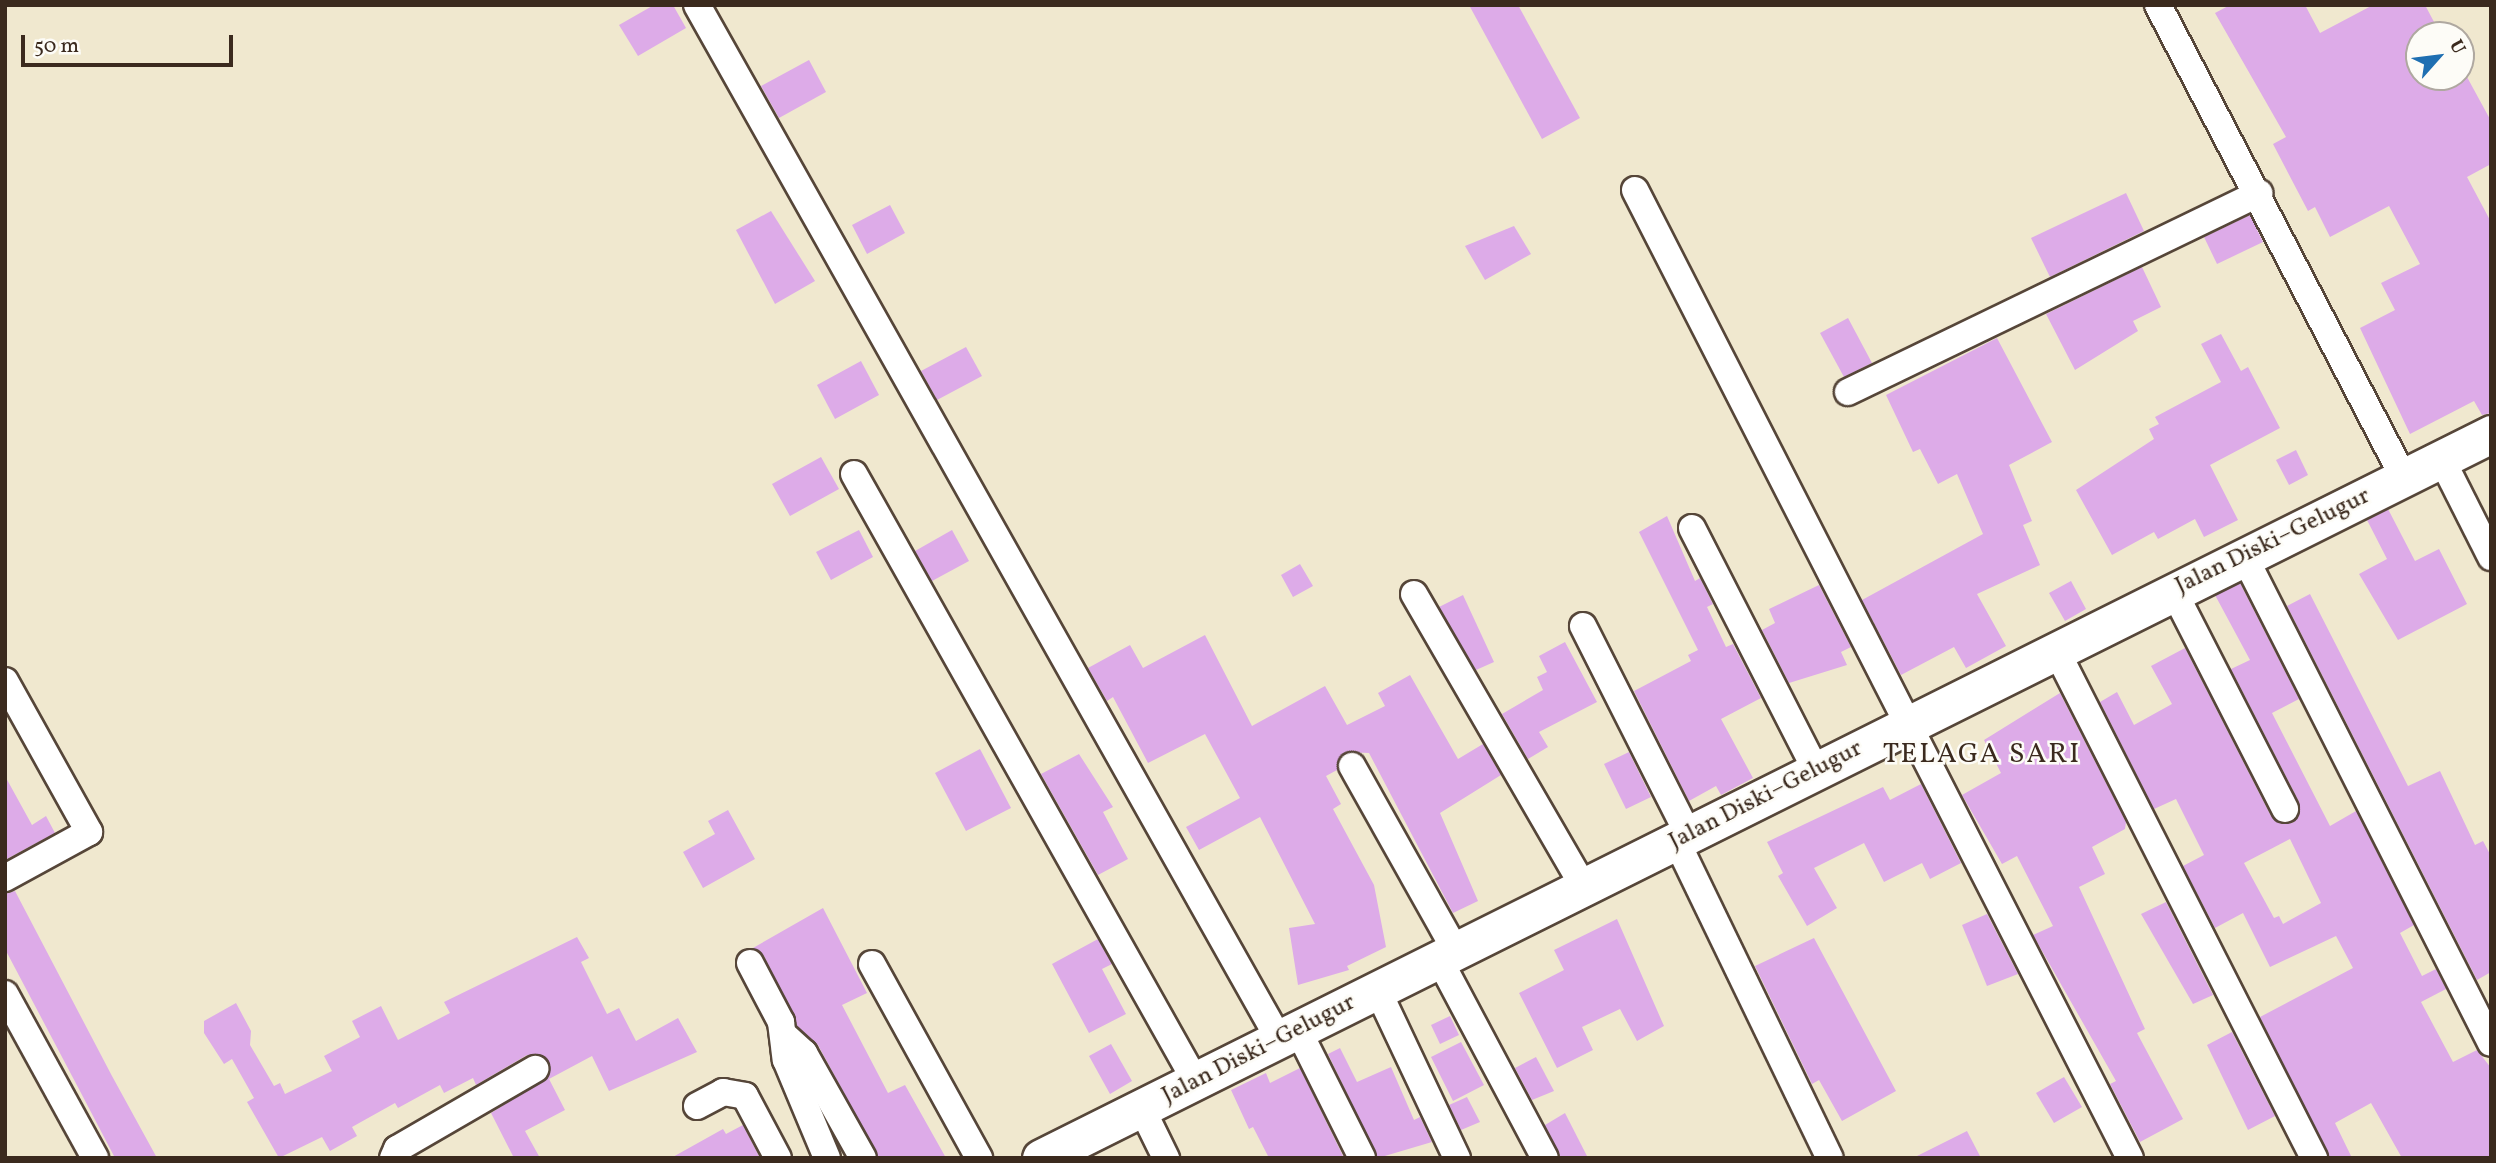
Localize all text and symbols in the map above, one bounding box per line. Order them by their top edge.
scale bar [24,21,236,65]
north arrow [2405,21,2475,91]
text: 50 m [34,32,79,61]
text: U [2442,35,2471,59]
street label: Jalan Diski–Gelugur [2171,482,2375,602]
street label: Jalan Diski–Gelugur [1665,735,1867,857]
district label: TELAGA SARI [1884,738,2080,772]
street label: Jalan Diski–Gelugur [1158,989,1360,1111]

